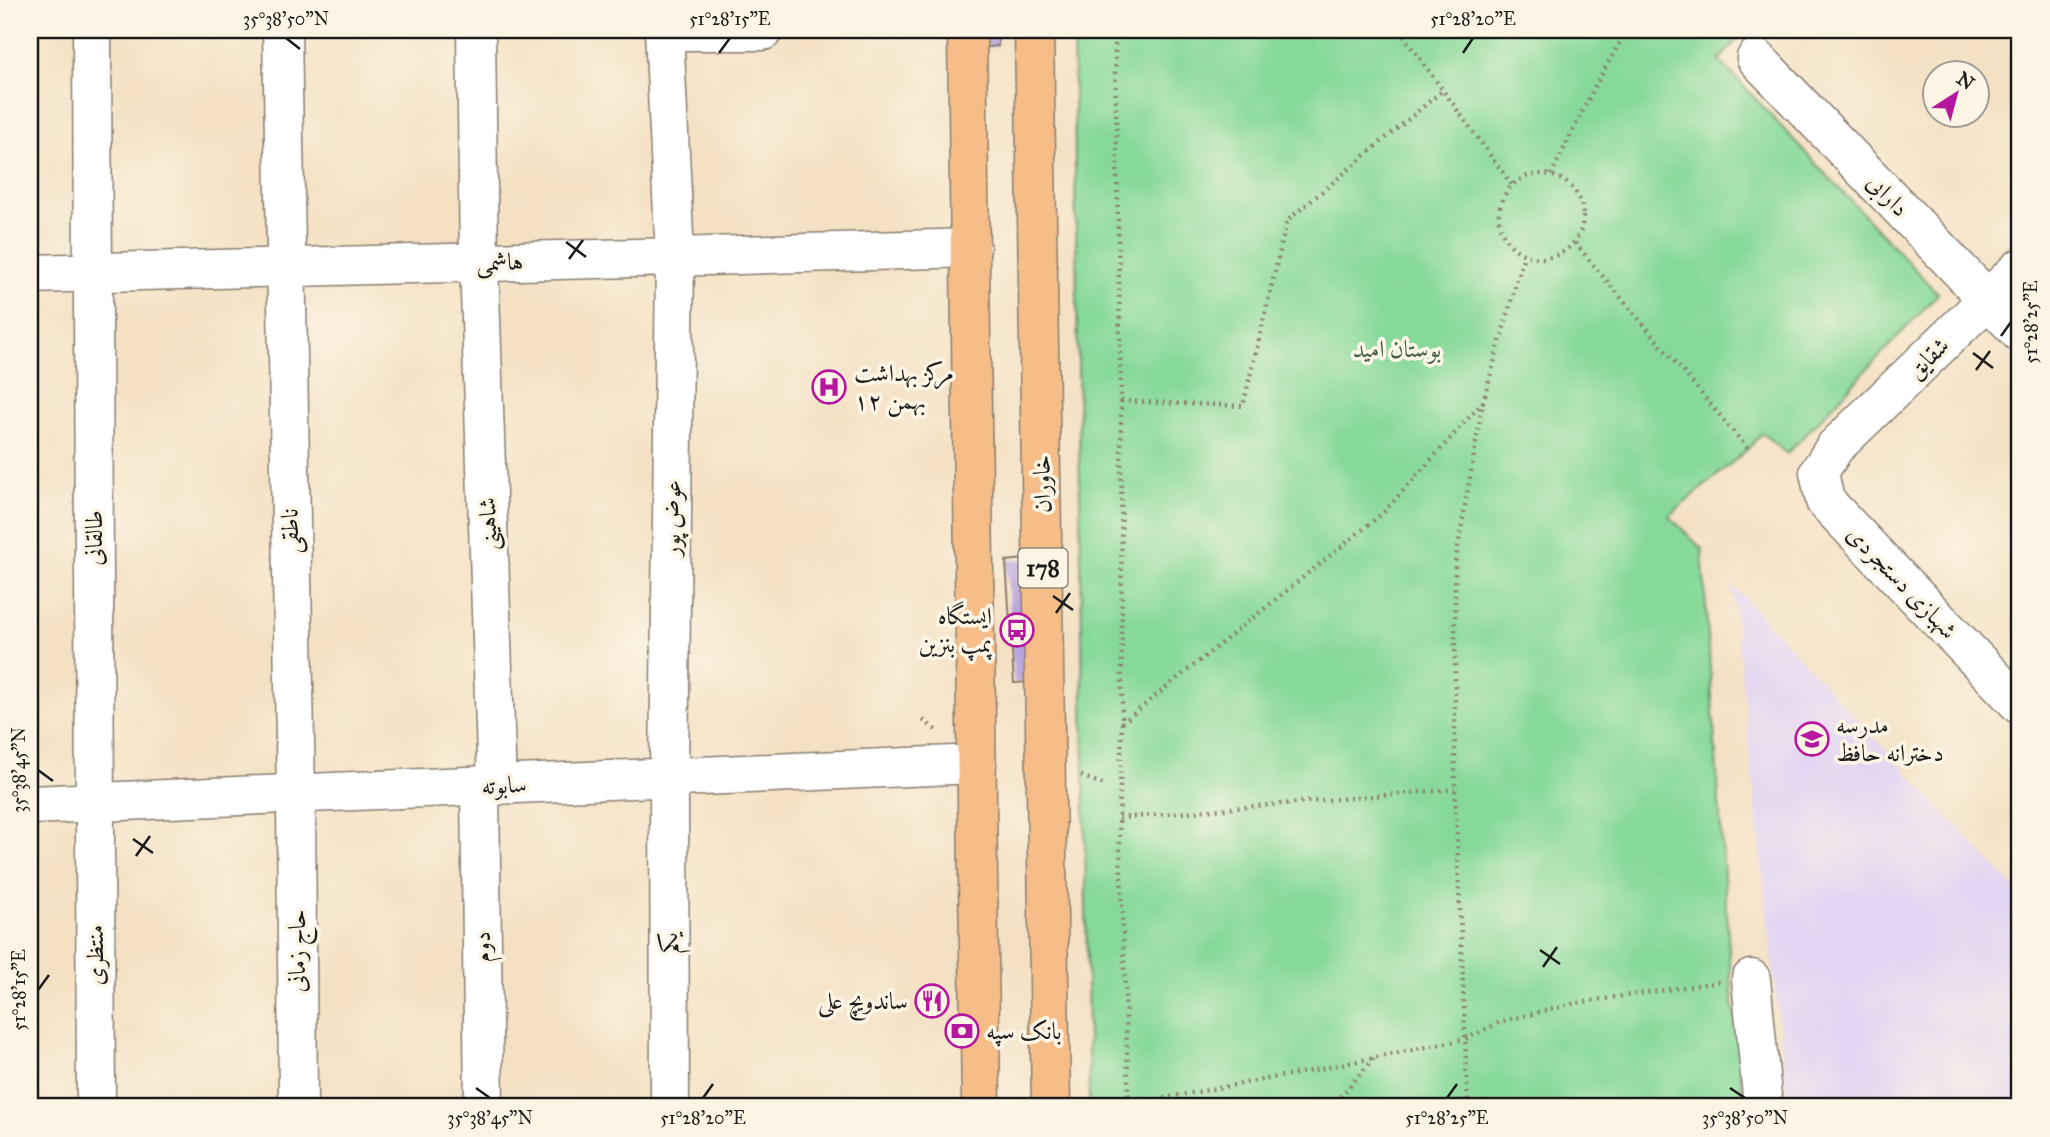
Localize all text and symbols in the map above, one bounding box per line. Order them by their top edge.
text: 35°38'50"N [243,8,329,30]
text: 51°28'15"E [689,8,771,30]
text: 51°28'20"E [1430,8,1516,30]
north arrow [1920,60,1990,130]
text: N [1952,67,1979,95]
street label: دارابی [1859,167,1916,224]
street label: هاشمی [476,247,524,279]
text: 51°28'25"E [2020,280,2042,364]
street label: شقایق [1901,331,1955,385]
park label: بوستان امید [1353,334,1441,364]
place label: مرکز بهداشت ۱۲ بهمن [854,358,954,417]
hospital icon: مرکز بهداشت ۱۲ بهمن [810,368,848,406]
street label: خاوران [1026,455,1058,513]
street label: عوض پور [656,480,690,558]
street label: شاهینی [472,497,506,551]
street label: ناطقی [275,508,307,554]
street label: طالقانی [79,510,109,566]
street label: شهبازی دستجردی [1840,519,1964,645]
road number: 178 [1018,548,1068,588]
place label: ایستگاه پمپ بنزین [918,601,993,661]
bus stop icon: ایستگاه پمپ بنزین [998,611,1036,649]
place label: مدرسه دخترانه حافظ [1836,710,1944,768]
school or university icon: مدرسه دخترانه حافظ [1793,720,1831,758]
text: 35°38'45"N [8,727,30,813]
street label: سابوته [480,769,528,801]
street label: حاج زمانی [282,909,318,993]
street label: منتظری [80,925,110,985]
street label: دوم [467,931,503,963]
street label: یکم [654,931,691,954]
text: 51°28'15"E [8,949,30,1031]
restaurant icon: ساندویچ علی [913,982,951,1020]
place label: ساندویچ علی [818,986,908,1021]
bank icon: بانک سپه [943,1012,981,1050]
place label: بانک سپه [986,1016,1062,1047]
text: 35°38'45"N [447,1107,533,1129]
text: 51°28'20"E [660,1107,746,1129]
text: 51°28'25"E [1405,1107,1489,1129]
text: 35°38'50"N [1702,1107,1788,1129]

